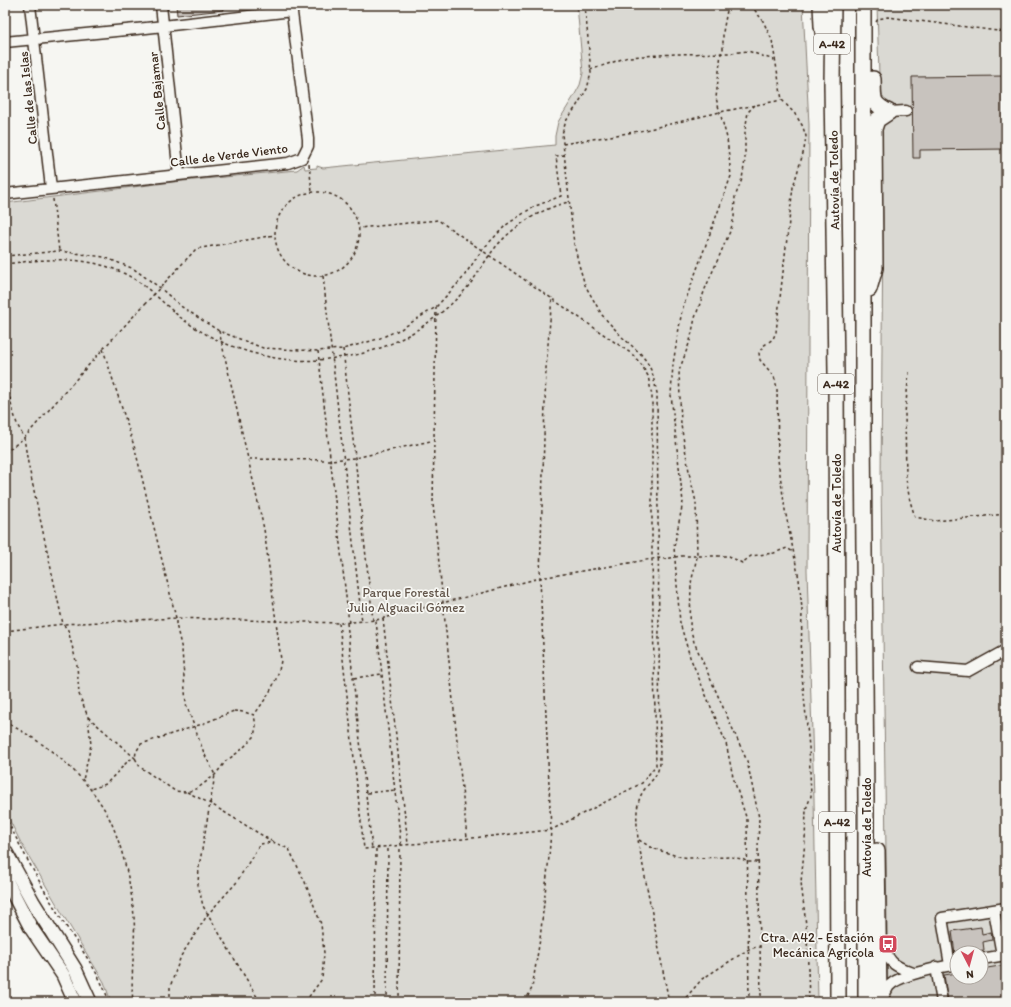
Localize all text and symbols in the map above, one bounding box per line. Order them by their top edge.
road number: A-42 [814,34,850,54]
street label: Calle de las Islas [16,50,40,145]
street label: Calle Bajamar [145,51,169,131]
street label: Autovía de Toledo [826,130,842,230]
street label: Calle de Verde Viento [169,140,289,170]
road number: A-42 [818,374,854,394]
street label: Autovía de Toledo [829,453,844,553]
park label: Parque Forestal Julio Alguacil Gómez [348,585,464,615]
street label: Autovía de Toledo [859,777,874,877]
road number: A-42 [819,812,855,832]
place label: Ctra. A42 - Estación Mecánica Agrícola [761,930,875,960]
bus stop icon: Ctra. A42 - Estación Mecánica Agrícola [877,933,899,955]
north arrow [949,945,989,985]
text: N [966,968,974,981]

